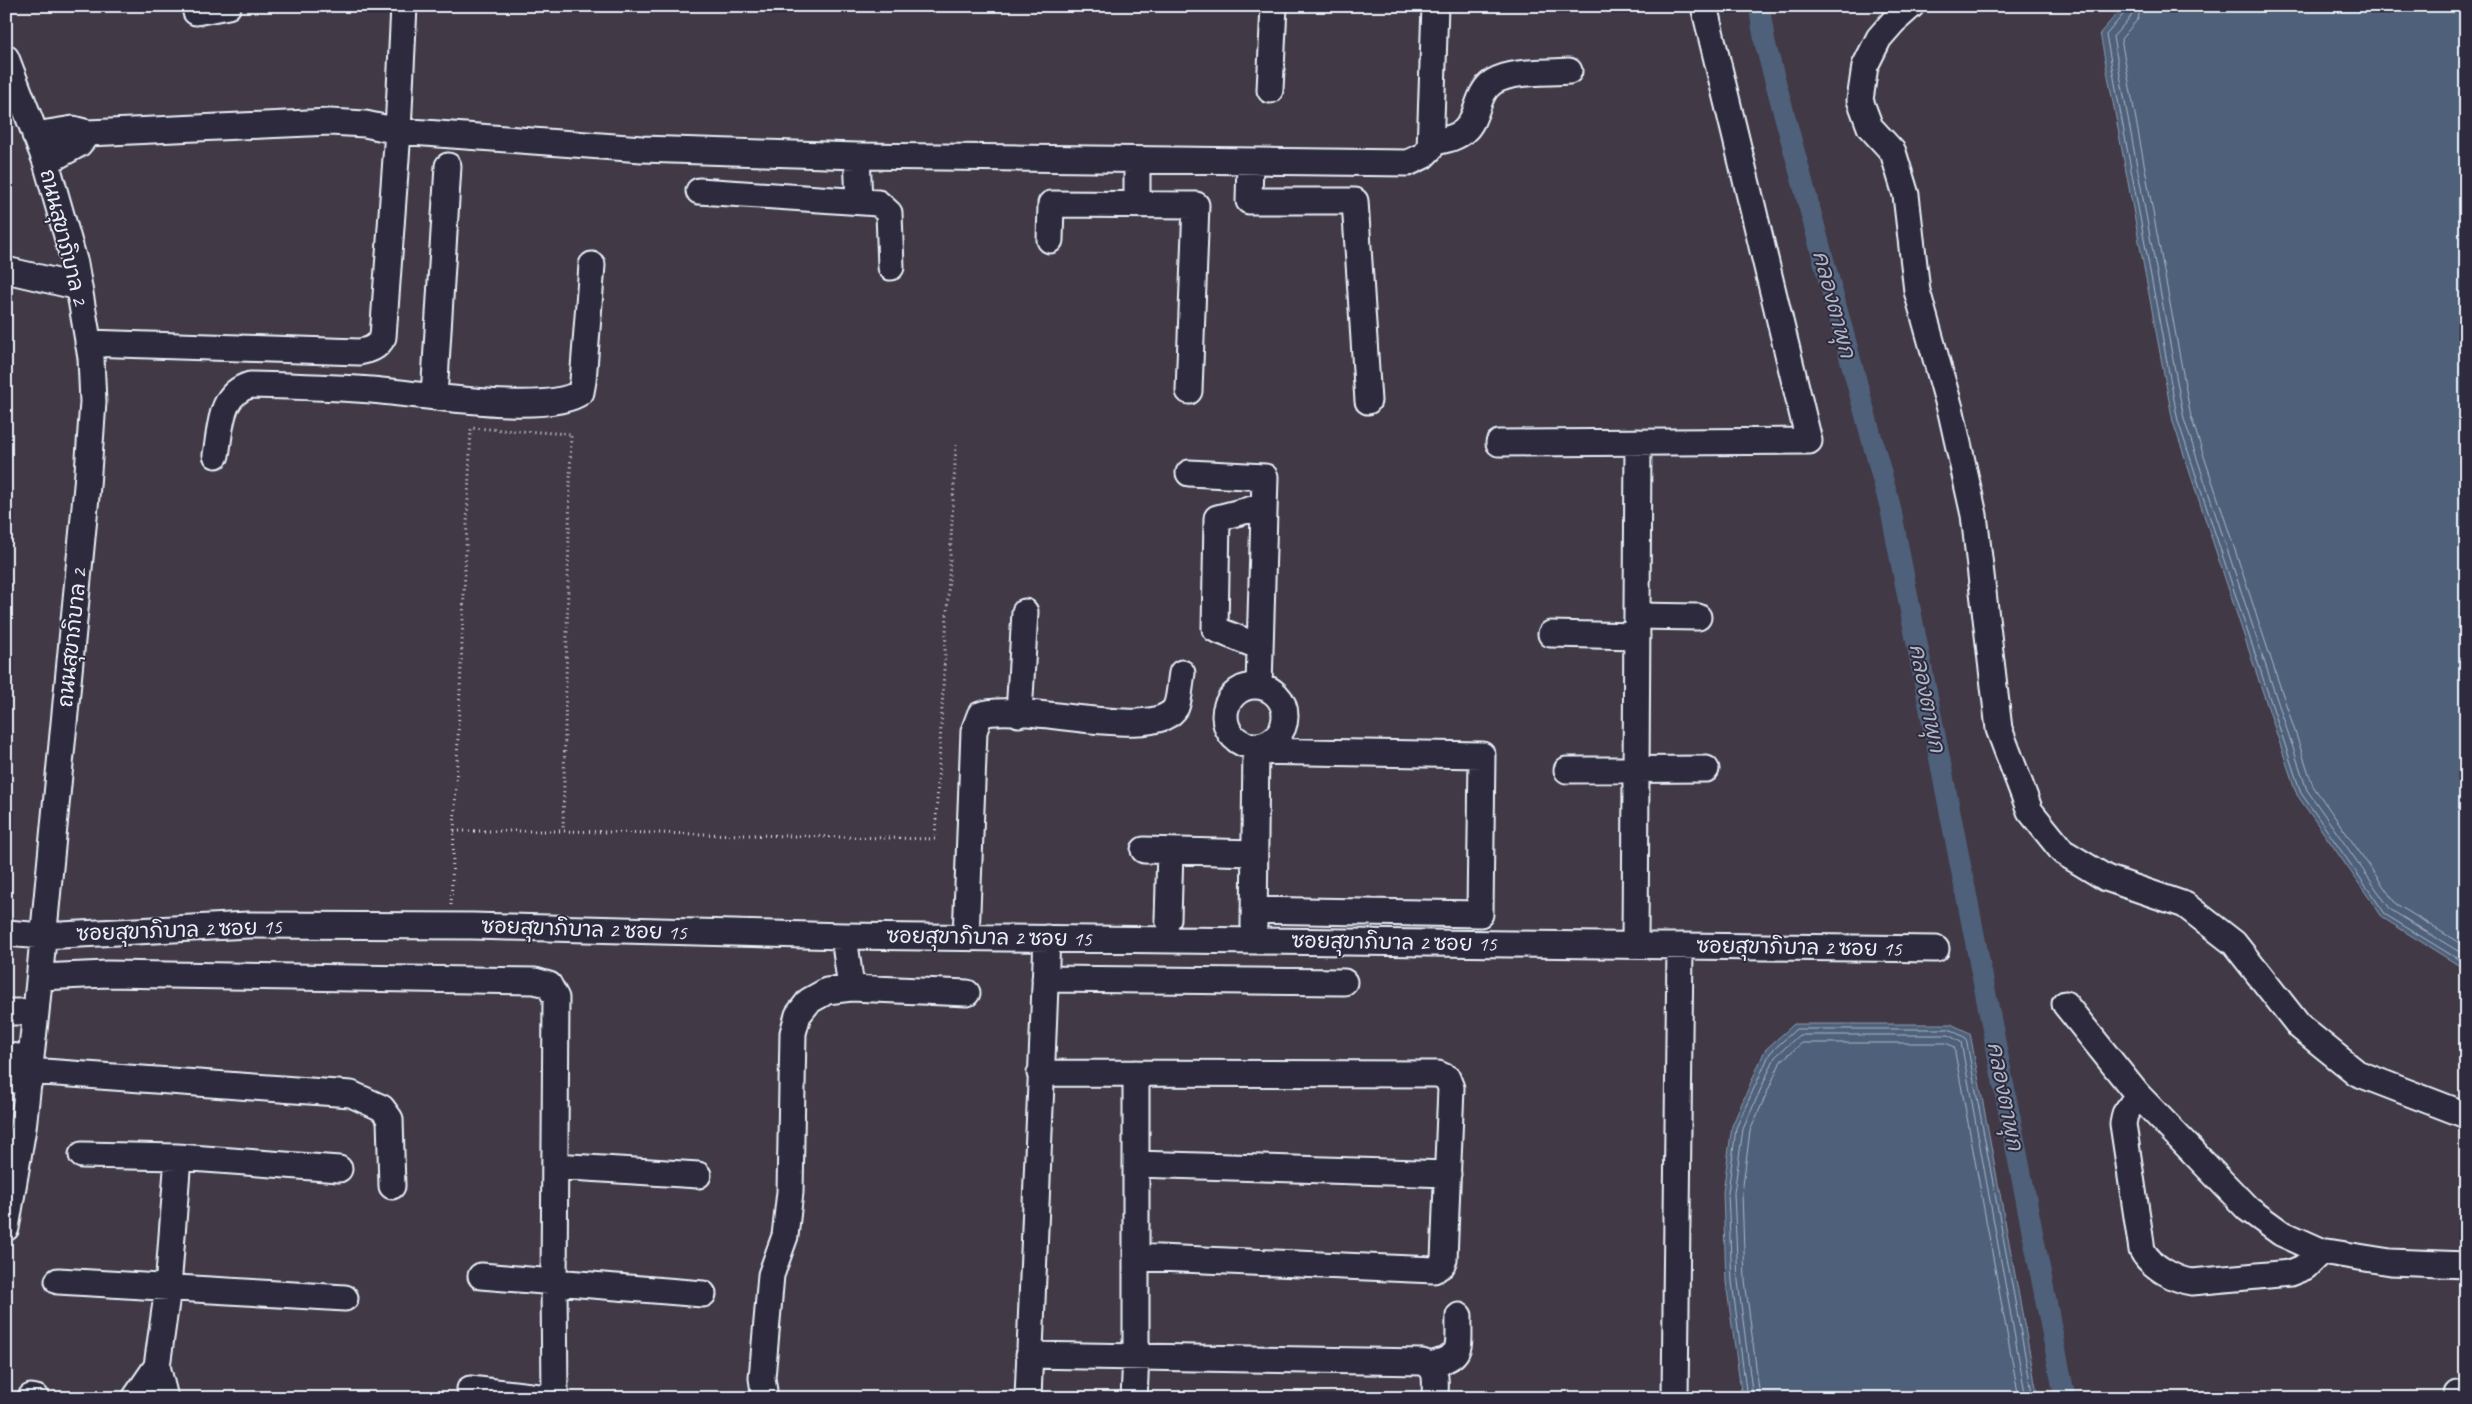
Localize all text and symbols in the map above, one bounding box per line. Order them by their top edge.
street label: ถนนสุขาภิบาล 2 [32,166,94,310]
water label: คลองตาพุก [1804,248,1862,363]
street label: ถนนสุขาภิบาล 2 [52,566,95,709]
water label: คลองตาพุก [1901,642,1952,757]
street label: ซอยสุขาภิบาล 2 ซอย 15 [481,912,689,949]
street label: ซอยสุขาภิบาล 2 ซอย 15 [76,913,284,950]
street label: ซอยสุขาภิบาล 2 ซอย 15 [886,922,1093,955]
street label: ซอยสุขาภิบาล 2 ซอย 15 [1291,927,1498,960]
street label: ซอยสุขาภิบาล 2 ซอย 15 [1696,932,1903,965]
water label: คลองตาพุก [1979,1040,2030,1155]

